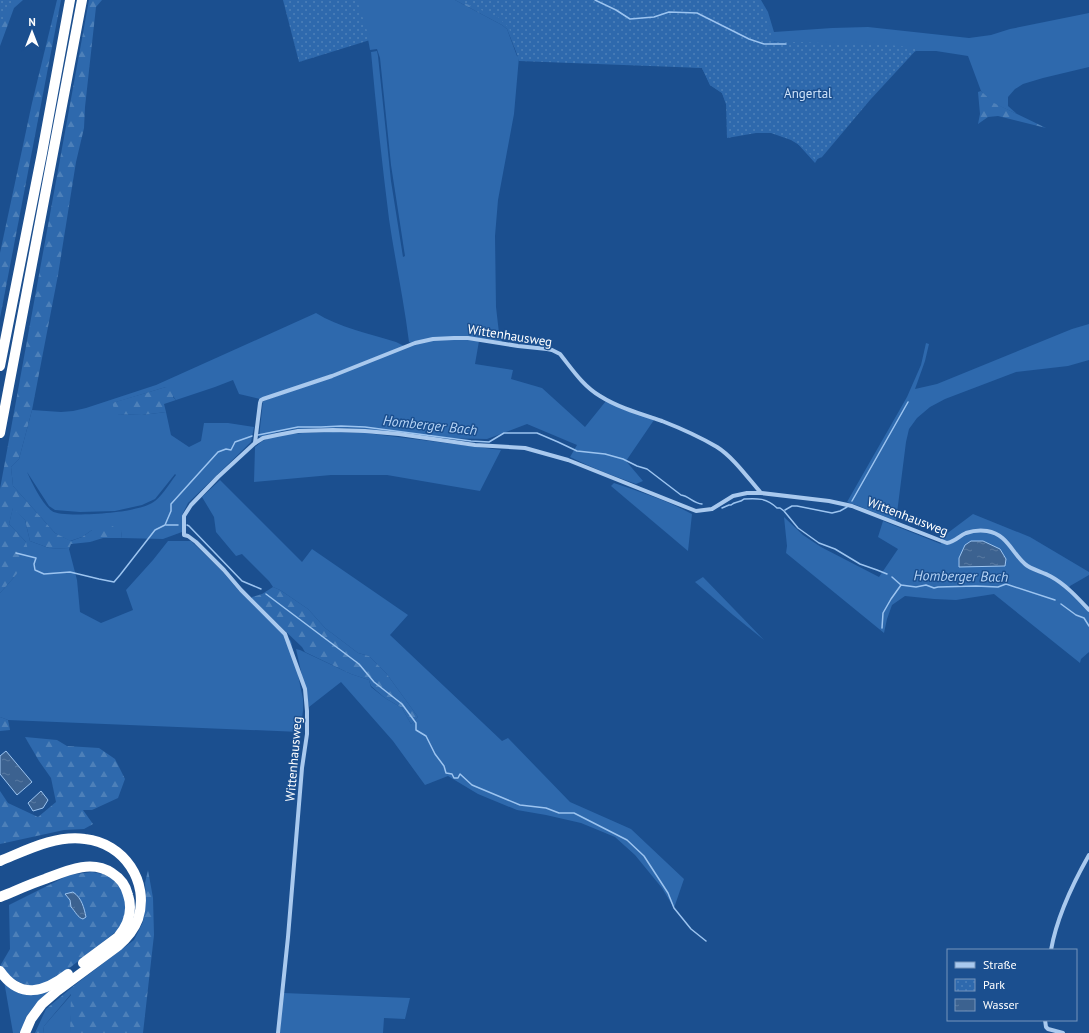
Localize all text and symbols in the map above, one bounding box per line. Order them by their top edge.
north arrow [12,12,52,52]
text: N [28,15,36,29]
park label: Angertal [784,85,832,102]
street label: Wittenhausweg [466,320,553,351]
water label: Homberger Bach [382,411,478,439]
street label: Wittenhausweg [865,493,951,540]
water label: Homberger Bach [913,566,1009,586]
street label: Wittenhausweg [281,716,306,802]
legend [947,949,1077,1021]
text: Straße [983,957,1017,972]
text: Park [983,977,1005,992]
text: Wasser [983,997,1019,1012]

